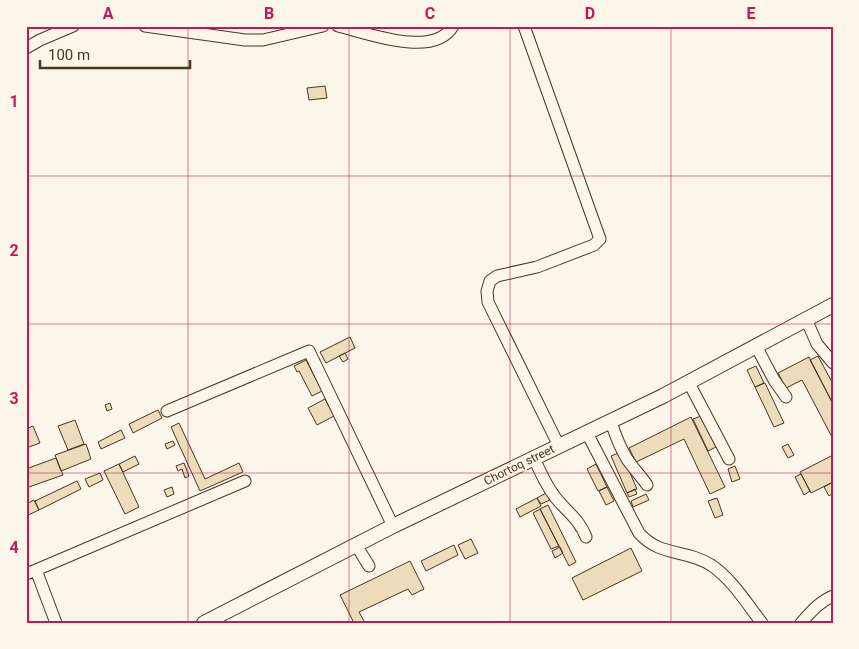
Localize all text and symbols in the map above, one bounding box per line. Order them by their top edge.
text: A [103,4,114,23]
text: B [264,4,274,23]
text: C [425,4,435,23]
text: D [585,4,595,23]
text: E [747,4,756,23]
scale bar [40,38,190,70]
text: 100 m [48,46,90,64]
text: 1 [9,92,19,111]
text: 2 [9,241,19,260]
text: 3 [9,389,19,408]
street label: Chortoq street [481,442,557,488]
text: 4 [9,538,19,557]

